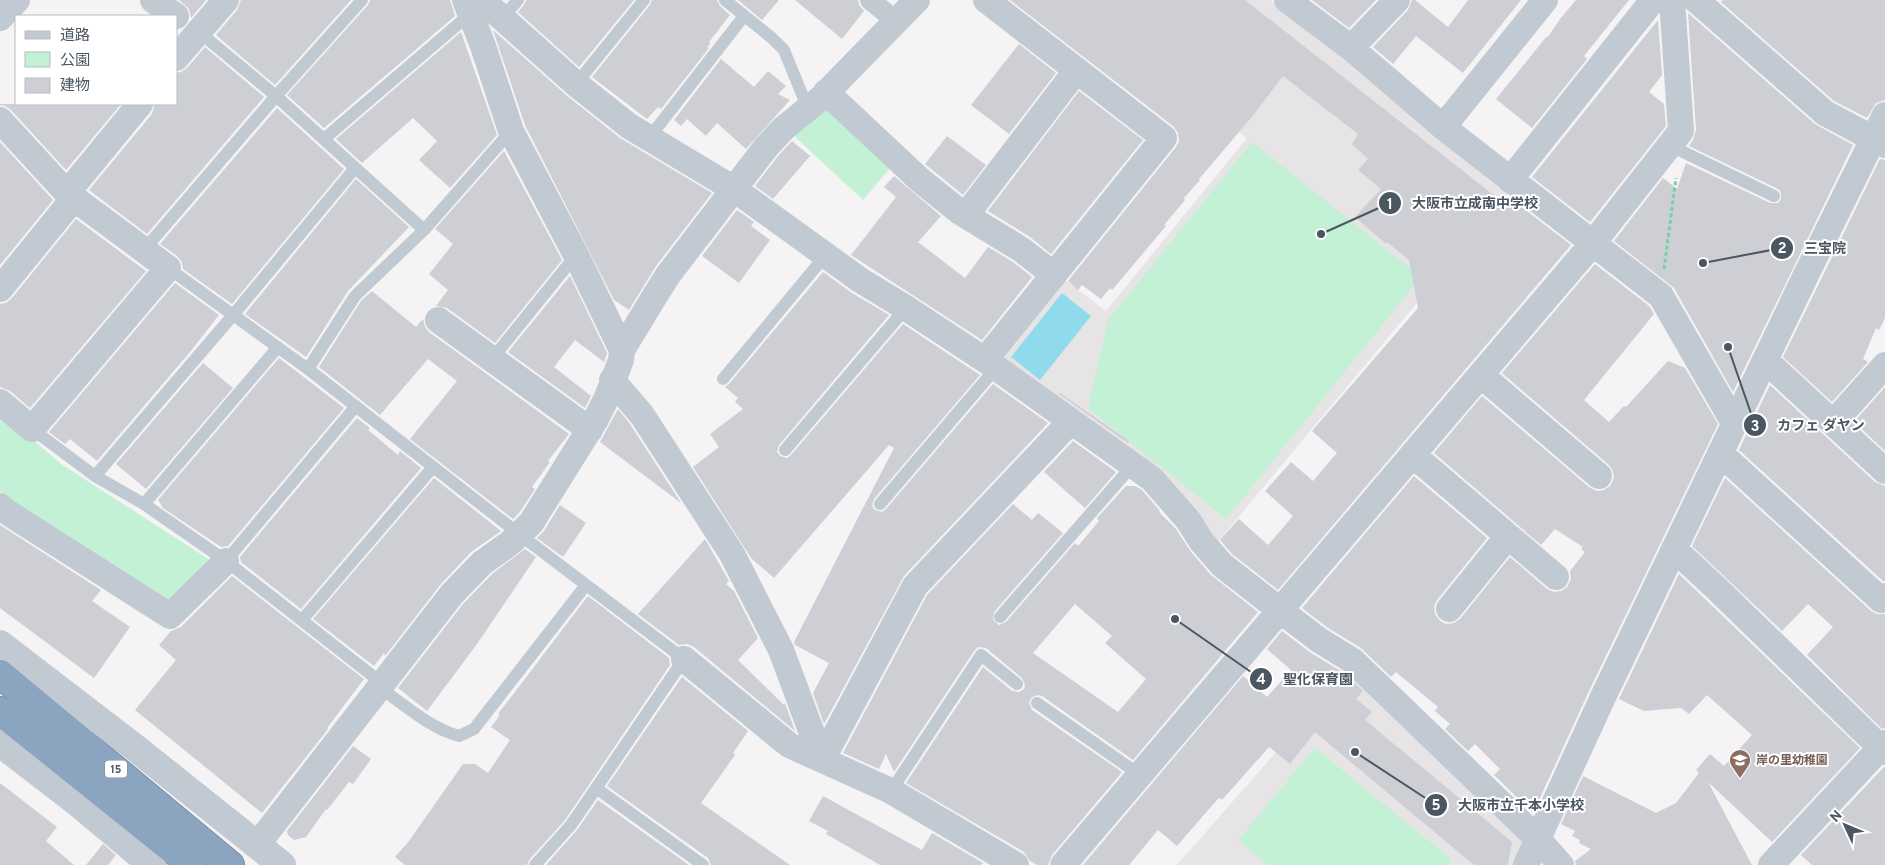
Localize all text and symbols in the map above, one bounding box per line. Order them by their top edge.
legend [15,15,178,105]
text: 道路 [60,27,90,46]
text: 公園 [60,52,90,71]
text: 建物 [60,77,90,96]
callout: 大阪市立成南中学校 [1377,189,1548,218]
text: 大阪市立成南中学校 [1412,195,1538,213]
text: 1 [1387,196,1393,215]
callout: 三宝院 [1769,233,1856,262]
text: 2 [1777,240,1787,259]
text: 三宝院 [1804,241,1846,258]
callout: カフェ ダヤン [1743,411,1875,440]
text: カフェ ダヤン [1777,417,1865,435]
text: 3 [1751,418,1760,437]
callout: 聖化保育園 [1248,664,1363,693]
text: 4 [1256,671,1266,690]
text: 聖化保育園 [1283,672,1353,689]
school or university icon: 岸の里幼稚園 [1728,748,1752,779]
place label: 岸の里幼稚園 [1756,753,1828,769]
road number: 15 [105,761,127,778]
callout: 大阪市立千本小学校 [1423,791,1594,820]
text: 5 [1431,797,1441,816]
text: 大阪市立千本小学校 [1458,798,1584,815]
north arrow [1820,800,1870,850]
text: N [1827,807,1846,827]

